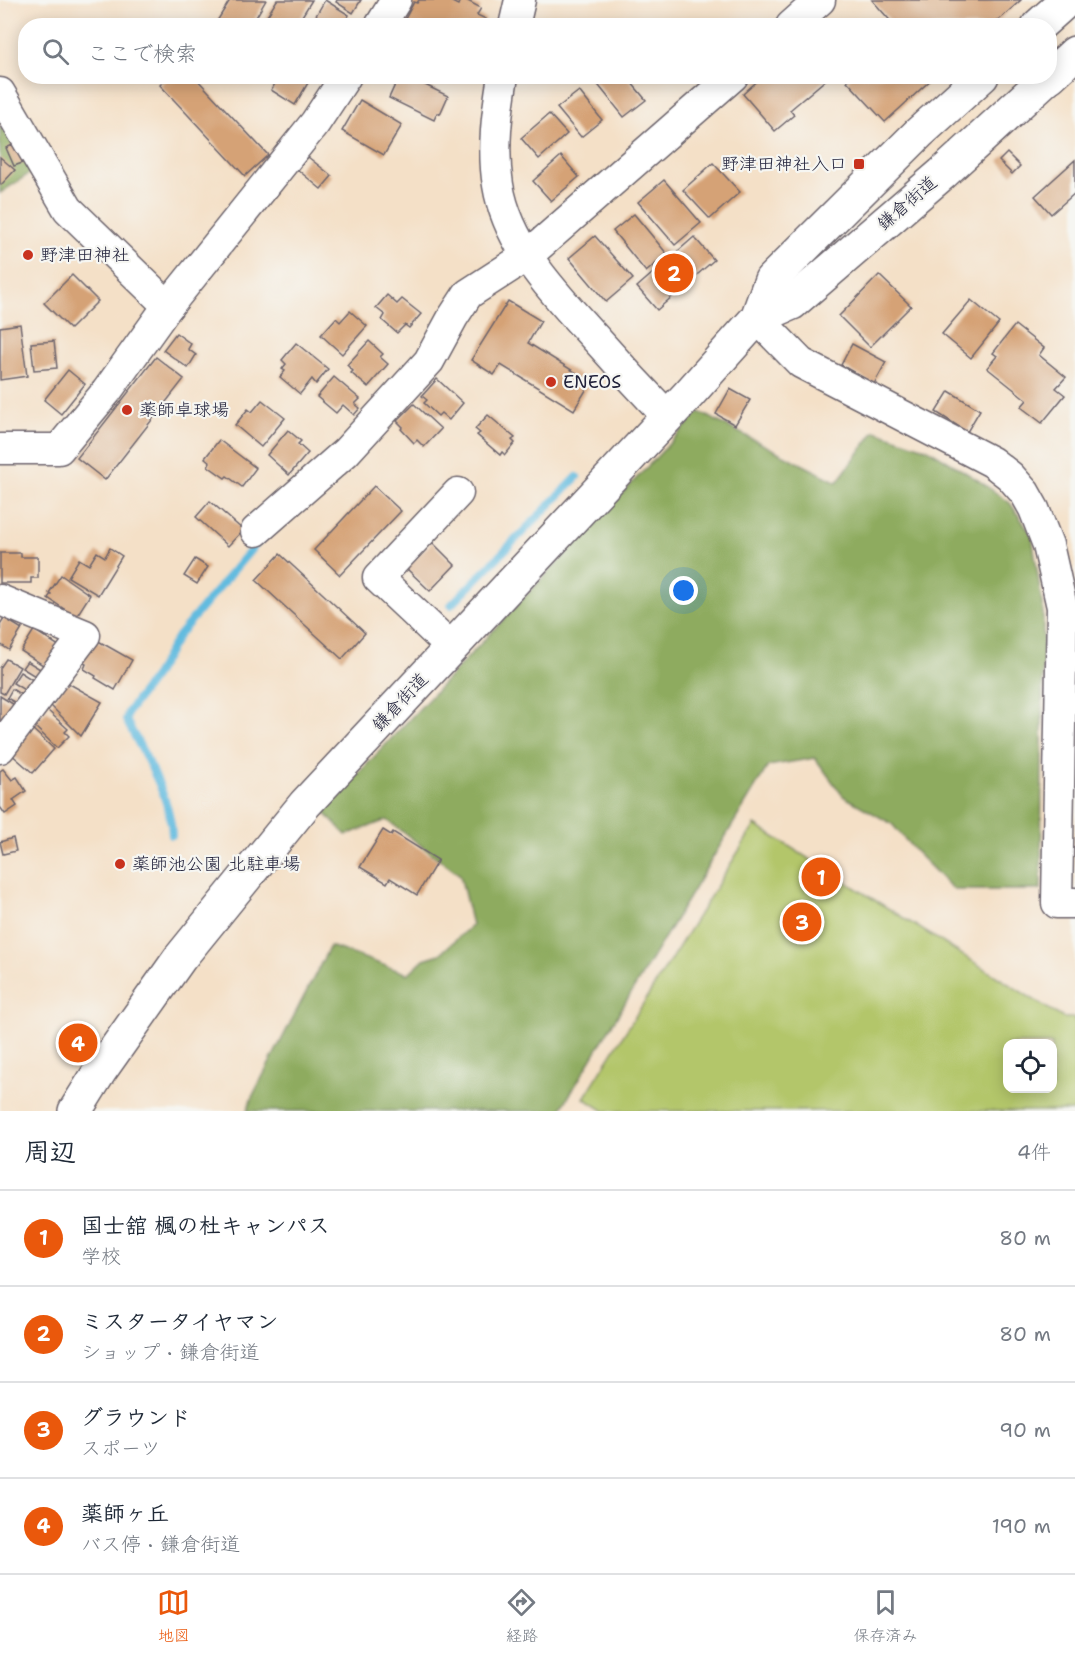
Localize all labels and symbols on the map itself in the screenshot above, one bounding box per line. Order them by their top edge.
place label: 野津田神社入口 [721,152,847,176]
marker: 野津田神社入口 [852,157,866,171]
street label: 鎌倉街道 [872,170,942,236]
place label: 野津田神社 [40,243,130,267]
marker: 野津田神社 [21,248,35,262]
pin: 2 [654,250,694,296]
place label: ENEOS [563,370,621,394]
marker: ENEOS [544,375,558,389]
place label: 薬師卓球場 [139,398,229,422]
marker: 薬師卓球場 [120,403,134,417]
your location [669,576,698,605]
street label: 鎌倉街道 [367,667,433,737]
place label: 薬師池公園 北駐車場 [132,852,300,876]
pin: 1 [802,854,840,900]
marker: 薬師池公園 北駐車場 [113,857,127,871]
pin: 3 [782,900,822,944]
pin: 4 [58,1020,98,1066]

